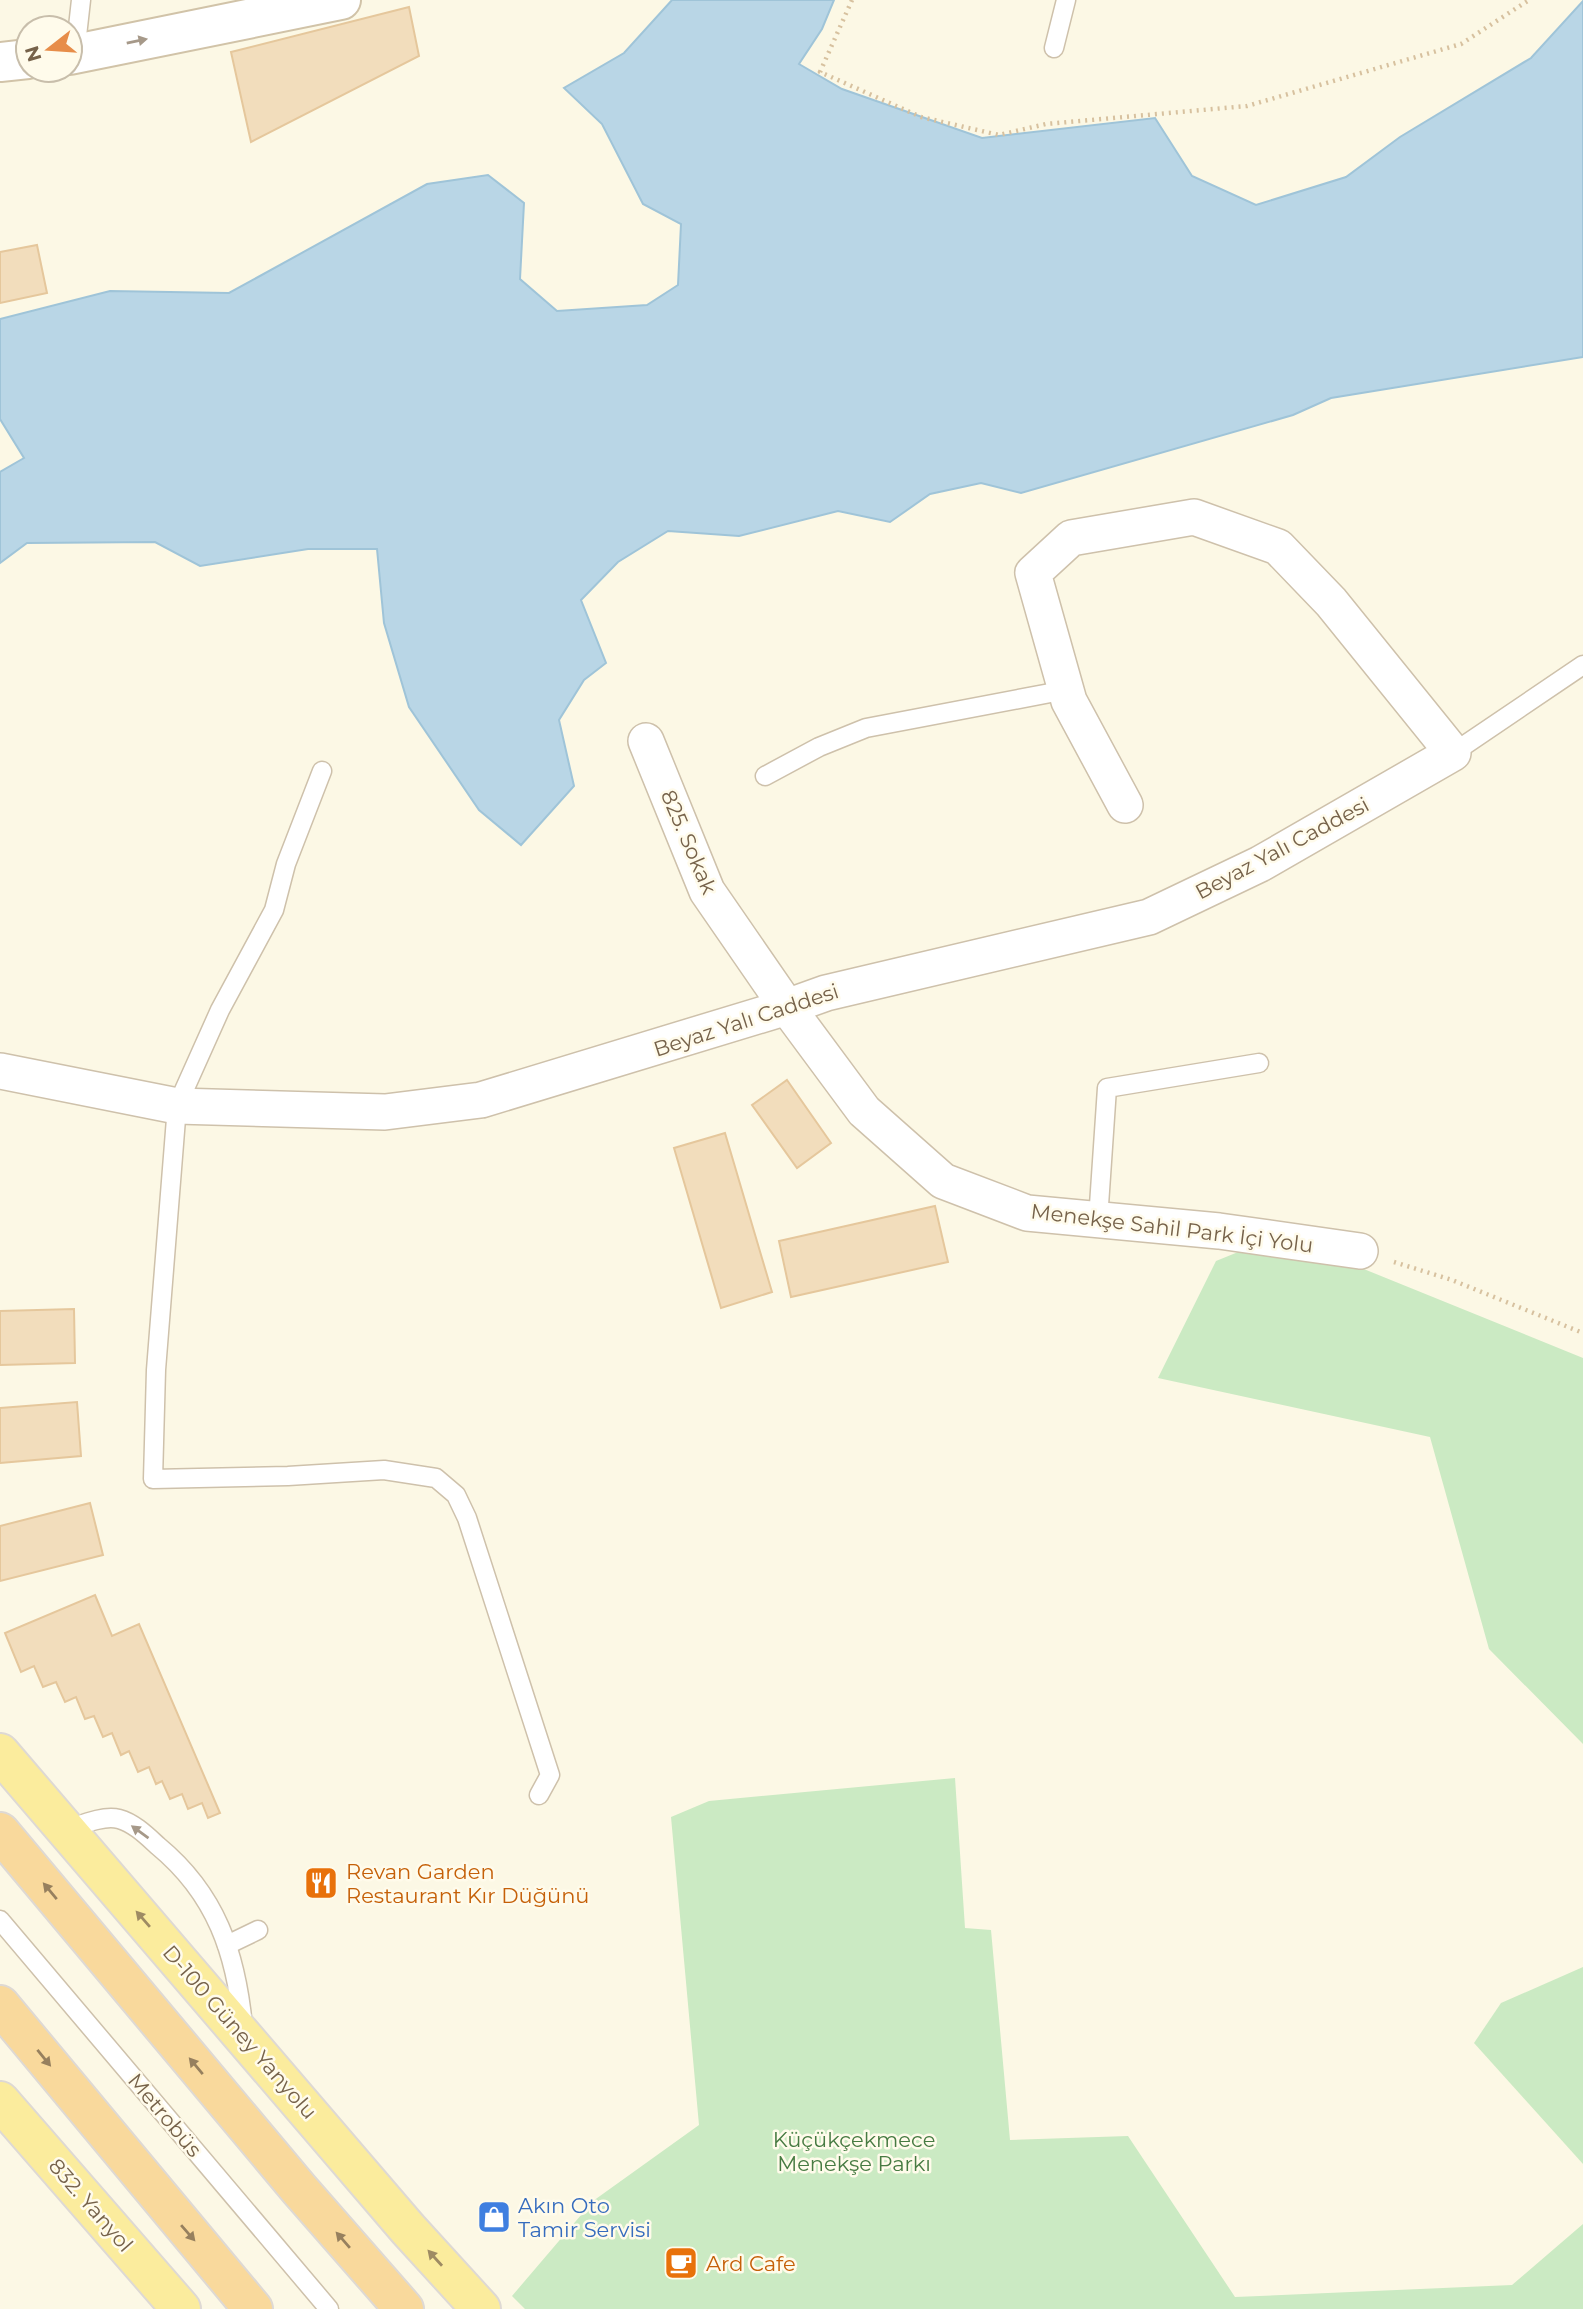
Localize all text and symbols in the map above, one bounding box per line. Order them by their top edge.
north arrow [14,14,84,84]
one-way arrow [126,36,148,47]
text: N [20,43,46,65]
street label: 825. Sokak [656,786,722,898]
street label: Beyaz Yalı Caddesi [1191,792,1373,904]
street label: Beyaz Yalı Caddesi [650,978,842,1062]
street label: Menekşe Sahil Park İçi Yolu [1029,1198,1315,1258]
one-way arrow [131,1825,149,1839]
place label: Revan Garden Restaurant Kır Düğünü [346,1859,589,1908]
restaurant icon: Revan Garden Restaurant Kır Düğünü [302,1864,340,1902]
one-way arrow [43,1883,58,1900]
one-way arrow [135,1910,151,1928]
street label: D-100 Güney Yanyolu [158,1940,322,2124]
one-way arrow [36,2048,51,2066]
one-way arrow [189,2057,204,2074]
street label: Metrobüs [123,2068,207,2162]
park label: Küçükçekmece Menekşe Parkı [773,2127,935,2176]
street label: 832. Yanyol [44,2153,138,2257]
place label: Akın Oto Tamir Servisi [518,2193,651,2242]
shop icon: Akın Oto Tamir Servisi [475,2198,513,2236]
one-way arrow [181,2224,196,2242]
one-way arrow [336,2231,351,2248]
cafe icon: Ard Cafe [662,2244,700,2282]
one-way arrow [428,2250,444,2267]
place label: Ard Cafe [706,2251,796,2276]

